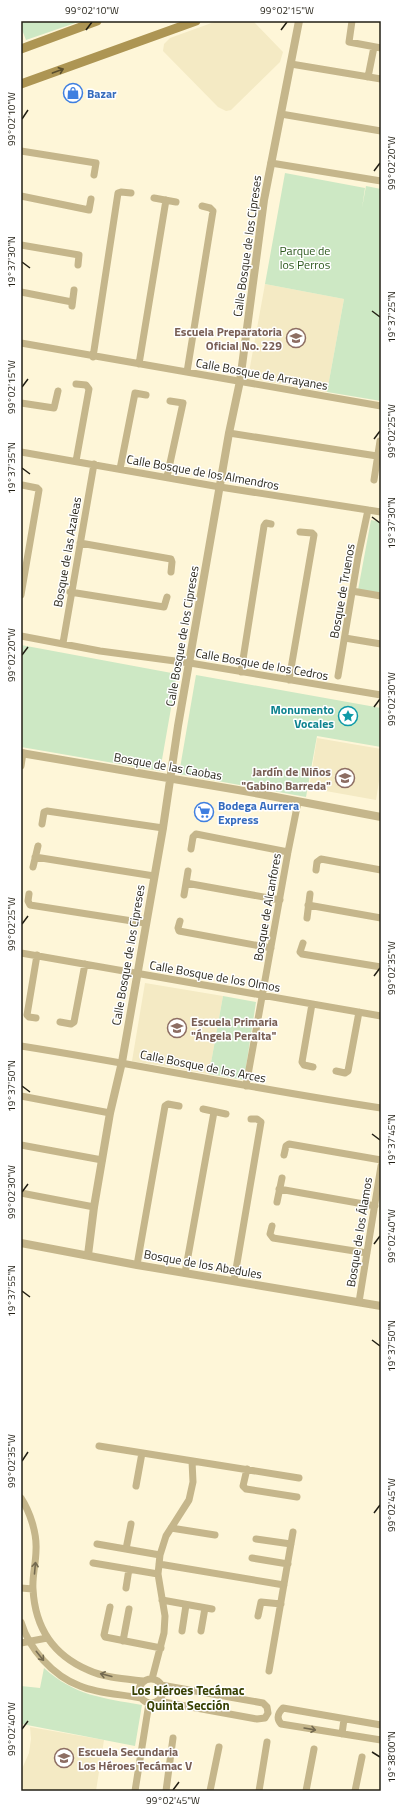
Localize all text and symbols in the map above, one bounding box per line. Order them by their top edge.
text: 99°02'10"W [65,3,119,18]
text: 99°02'15"W [260,3,314,18]
one-way arrow [51,66,63,74]
shop icon: Bazar [62,82,84,104]
place label: Bazar [87,84,117,103]
text: 99°02'10"W [4,92,19,146]
text: 99°02'20"W [384,136,399,190]
street label: Calle Bosque de los Cipreses [228,174,266,318]
text: 19°37'30"N [4,236,19,288]
park label: Parque de los Perros [280,241,331,274]
text: 19°37'25"N [384,291,399,343]
place label: Escuela Preparatoria Oficial No. 229 [174,322,282,355]
school or university icon: Escuela Preparatoria Oficial No. 229 [285,327,307,349]
street label: Calle Bosque de Arrayanes [195,353,330,395]
text: 99°02'15"W [4,360,19,414]
text: 99°02'25"W [384,404,399,458]
text: 19°37'35"N [4,442,19,494]
street label: Calle Bosque de los Almendros [125,449,281,495]
street label: Bosque de las Azaleas [48,495,86,609]
text: 19°37'30"N [384,497,399,549]
street label: Bosque de Truenos [324,542,360,640]
street label: Calle Bosque de los Cipreses [160,564,204,708]
text: 99°02'20"W [4,628,19,682]
street label: Calle Bosque de los Cedros [194,643,330,685]
text: 99°02'30"W [384,672,399,726]
place label: Monumento Vocales [271,700,334,733]
place icon: Monumento Vocales [337,705,359,727]
street label: Bosque de las Caobas [112,747,224,785]
place label: Jardín de Niños "Gabino Barreda" [241,762,331,795]
school or university icon: Jardín de Niños "Gabino Barreda" [334,767,356,789]
place label: Bodega Aurrera Express [218,796,299,829]
supermarket icon: Bodega Aurrera Express [193,801,215,823]
street label: Bosque de Alcanfores [248,851,286,962]
street label: Calle Bosque de los Cipreses [106,883,150,1027]
text: 99°02'25"W [4,897,19,951]
text: 99°02'35"W [384,941,399,995]
street label: Calle Bosque de los Olmos [148,955,282,997]
place label: Escuela Primaria "Ángela Peralta" [191,1012,278,1045]
school or university icon: Escuela Primaria "Ángela Peralta" [166,1017,188,1039]
street label: Calle Bosque de los Arces [138,1044,268,1088]
text: 19°37'50"N [4,1060,19,1112]
text: 19°37'45"N [384,1114,399,1166]
text: 99°02'30"W [4,1165,19,1219]
street label: Bosque de los Álamos [341,1175,377,1288]
text: 99°02'40"W [384,1209,399,1263]
street label: Bosque de los Abedules [142,1244,264,1284]
text: 19°37'55"N [4,1265,19,1317]
text: 19°37'50"N [384,1320,399,1372]
text: 99°02'35"W [4,1434,19,1488]
text: 99°02'45"W [384,1478,399,1532]
one-way arrow [31,1562,38,1575]
one-way arrow [36,1650,45,1661]
one-way arrow [100,1670,113,1678]
district label: Los Héroes Tecámac Quinta Sección [131,1680,245,1715]
text: 99°02'40"W [4,1702,19,1756]
one-way arrow [304,1725,317,1733]
text: 19°38'00"N [384,1731,399,1783]
place label: Escuela Secundaria Los Héroes Tecámac V [78,1742,193,1775]
school or university icon: Escuela Secundaria Los Héroes Tecámac V [53,1747,75,1769]
text: 99°02'45"W [146,1793,200,1808]

